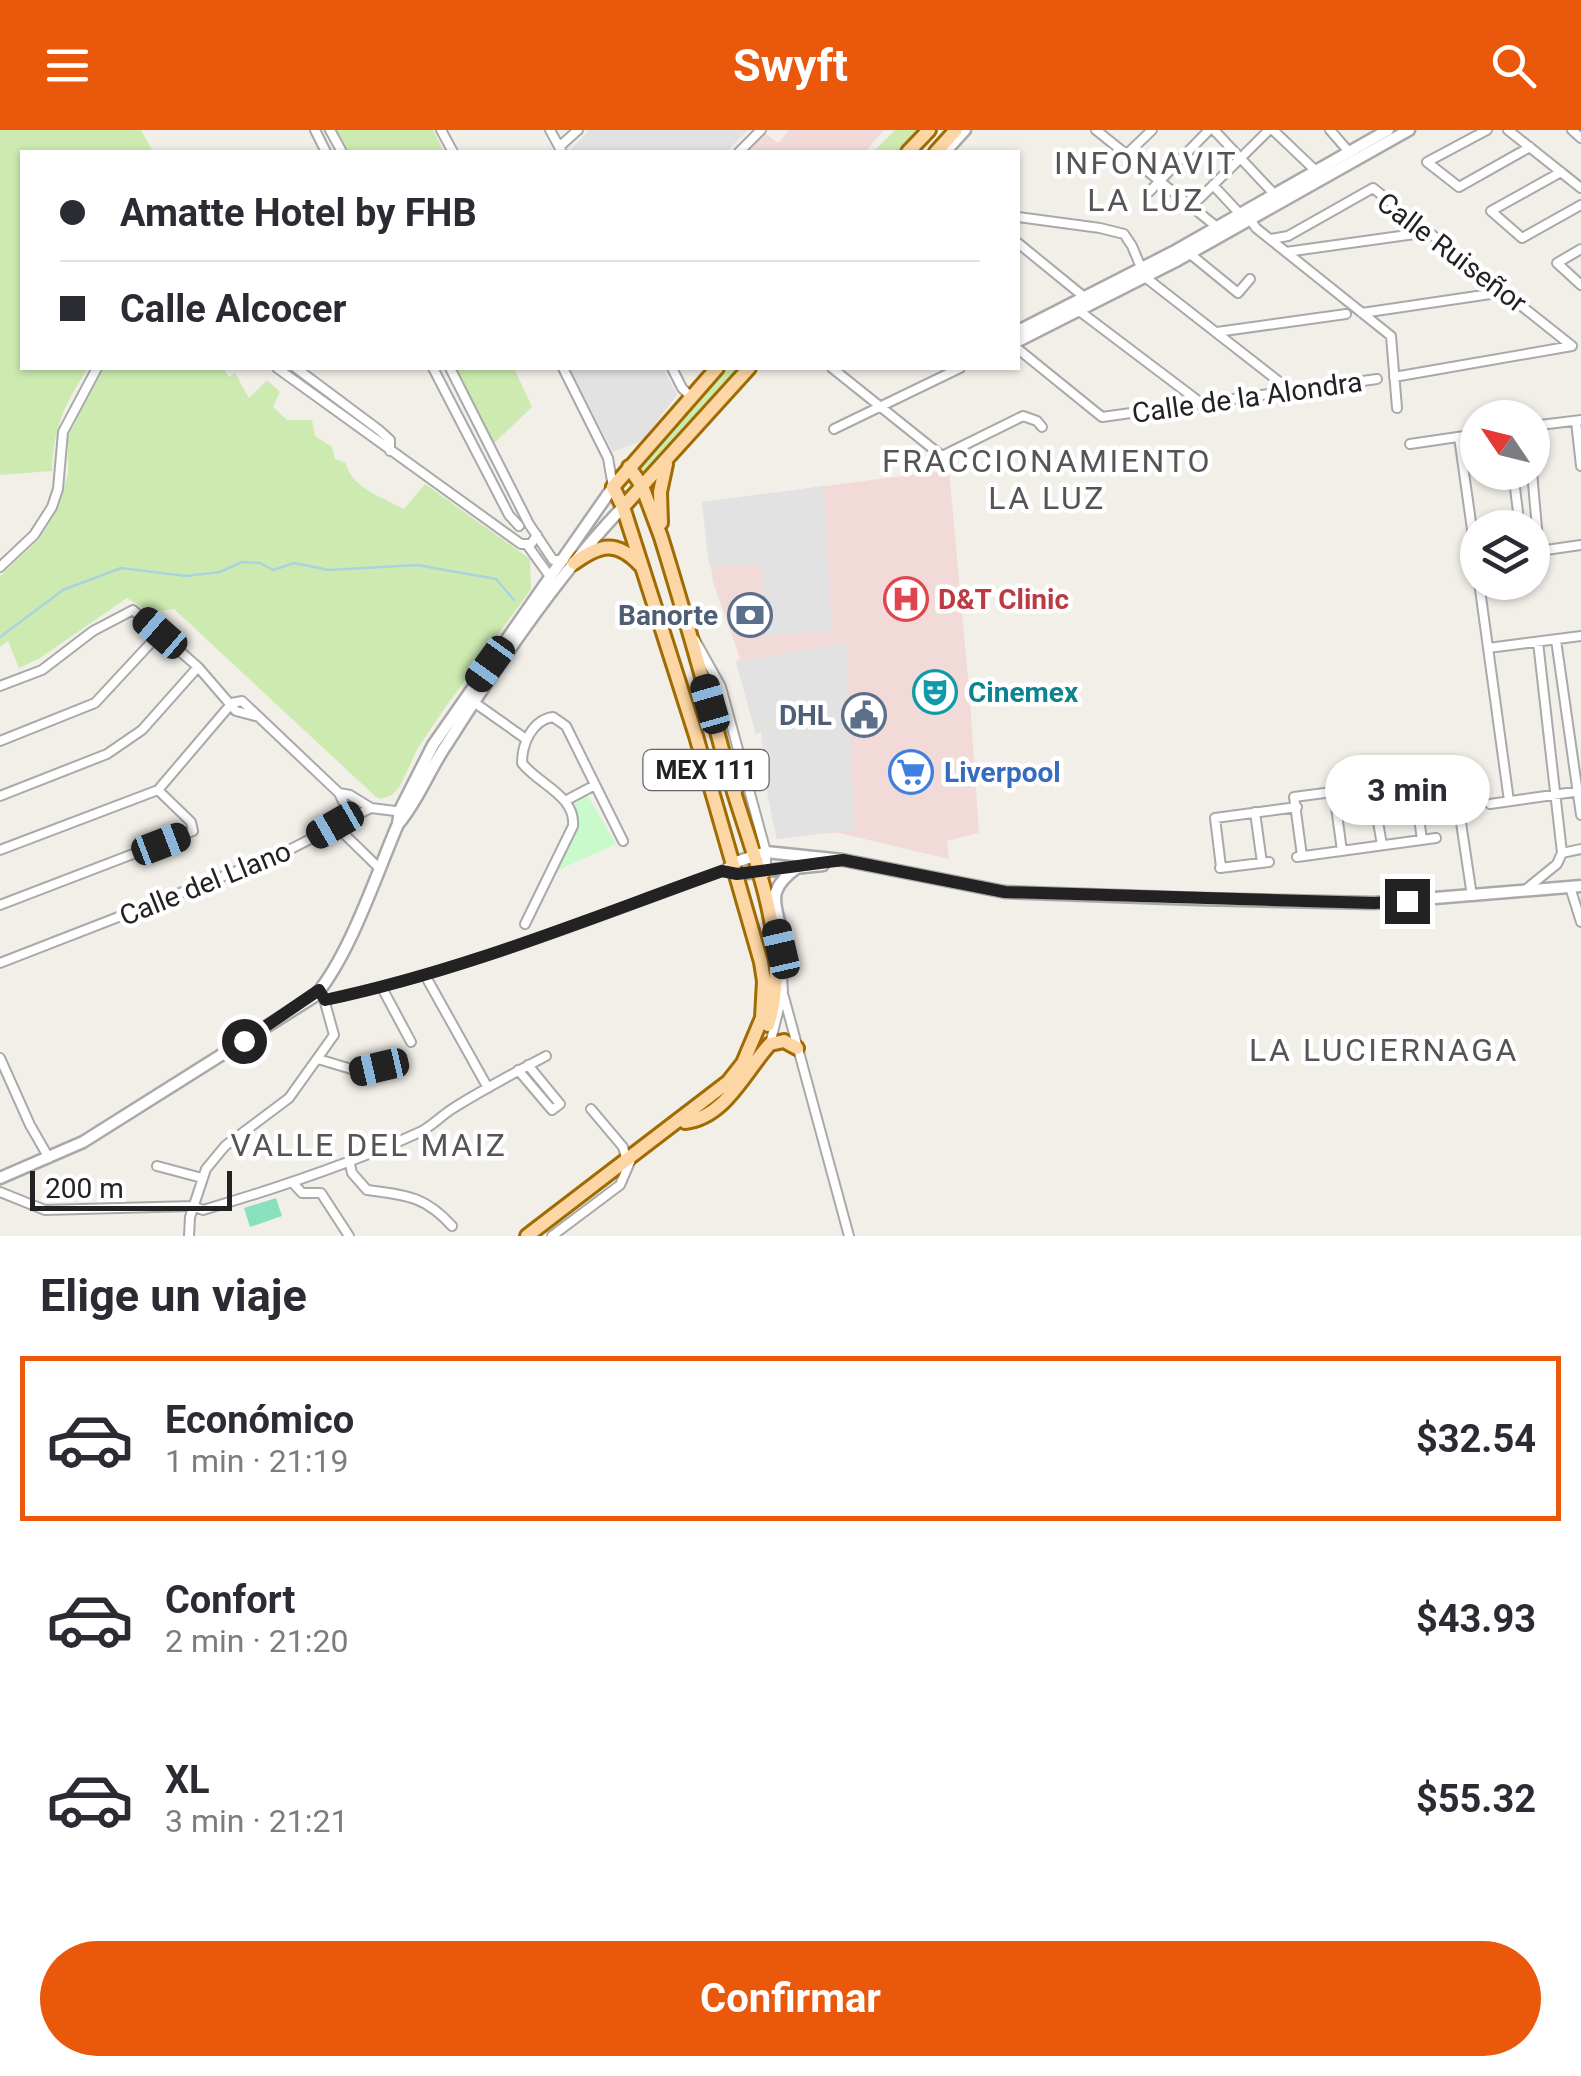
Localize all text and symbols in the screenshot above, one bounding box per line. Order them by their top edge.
icon: menu [40,38,95,93]
icon: search [1486,38,1541,93]
text: Swyft [733,39,848,92]
district label: INFONAVIT LA LUZ [1054,144,1238,219]
street label: Calle Ruiseñor [1370,185,1533,320]
text: Amatte Hotel by FHB [120,191,477,235]
text: Calle Alcocer [120,287,346,331]
street label: Calle de la Alondra [1130,365,1364,430]
north arrow [1460,400,1550,490]
map controls [1460,400,1550,600]
district label: FRACCIONAMIENTO LA LUZ [882,442,1212,517]
button: layers [1460,510,1550,600]
hospital icon: D&T Clinic [883,576,929,622]
place label: D&T Clinic [938,583,1069,616]
bank icon: Banorte [727,592,773,638]
place label: Banorte [618,599,718,632]
car [128,602,192,664]
car [460,631,520,697]
theatre icon: Cinemex [912,669,958,715]
car [687,671,733,737]
place label: Cinemex [968,676,1079,709]
public building icon: DHL [841,692,887,738]
place label: DHL [779,699,832,732]
supermarket icon: Liverpool [888,749,934,795]
road number: MEX 111 [644,750,768,790]
place label: Liverpool [944,756,1061,789]
callout: 3 min [1324,756,1490,826]
text: 3 min [1367,771,1448,809]
car [302,797,368,853]
car [128,819,194,869]
street label: Calle del Llano [115,834,296,933]
route end [1385,879,1430,924]
car [760,916,802,982]
route start [222,1019,267,1064]
district label: LA LUCIERNAGA [1249,1031,1519,1069]
car [346,1046,412,1088]
district label: VALLE DEL MAIZ [231,1126,508,1164]
scale bar [30,1166,232,1210]
text: 200 m [45,1172,124,1205]
text: Elige un viaje [40,1269,307,1322]
icon: car [45,1394,135,1484]
text: Económico [165,1398,354,1442]
text: $32.54 [1416,1417,1536,1461]
text: 1 min · 21:19 [165,1442,348,1480]
icon: car [45,1574,135,1664]
text: Confort [165,1578,295,1622]
text: $43.93 [1416,1597,1536,1641]
text: 2 min · 21:20 [165,1622,348,1660]
icon: car [45,1754,135,1844]
text: XL [165,1758,210,1802]
text: $55.32 [1416,1777,1536,1821]
text: 3 min · 21:21 [165,1802,348,1840]
button: Confirmar [40,1941,1541,2056]

